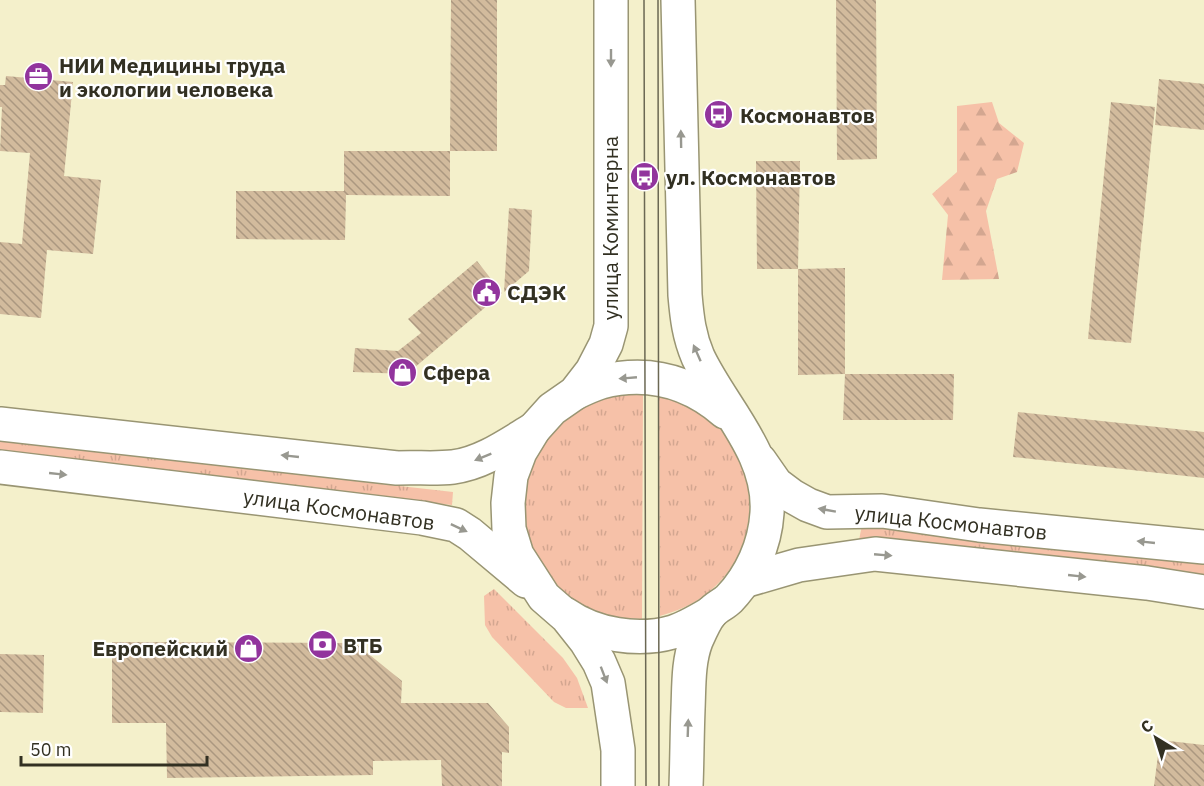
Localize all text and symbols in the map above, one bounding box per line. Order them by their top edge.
one-way arrow [606,49,616,68]
place label: НИИ Медицины труда и экологии человека [59,51,286,103]
office icon: НИИ Медицины труда и экологии человека [22,61,54,93]
bus stop icon: Космонавтов [703,99,735,131]
place label: Космонавтов [740,101,875,129]
one-way arrow [676,130,686,149]
street label: улица Коминтерна [596,136,624,320]
bus stop icon: ул. Космонавтов [629,161,661,193]
place label: ул. Космонавтов [666,163,836,191]
public building icon: СДЭК [470,276,502,308]
place label: СДЭК [507,278,566,306]
one-way arrow [692,344,702,362]
shop icon: Сфера [386,356,418,388]
place label: Сфера [423,358,490,386]
one-way arrow [619,373,638,383]
one-way arrow [281,451,300,461]
one-way arrow [474,453,492,462]
one-way arrow [49,469,68,479]
street label: улица Космонавтов [241,482,437,536]
street label: улица Космонавтов [853,498,1049,546]
one-way arrow [817,505,836,514]
one-way arrow [450,524,467,533]
one-way arrow [1136,537,1155,547]
one-way arrow [874,551,893,560]
one-way arrow [1067,571,1086,580]
bank icon: ВТБ [306,629,338,661]
place label: ВТБ [343,631,383,659]
shop icon: Европейский [233,632,265,664]
place label: Европейский [92,634,228,662]
one-way arrow [600,667,610,685]
north arrow [1126,708,1186,768]
text: С [1137,715,1157,737]
one-way arrow [683,718,692,737]
scale bar [21,729,207,767]
text: 50 m [30,738,72,761]

